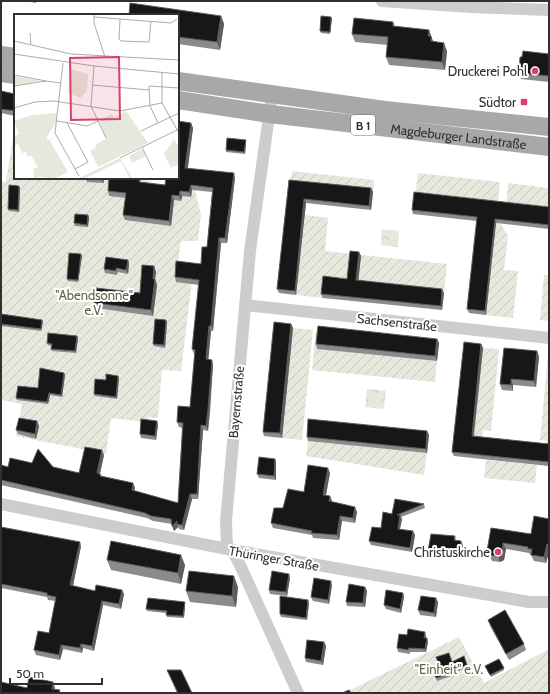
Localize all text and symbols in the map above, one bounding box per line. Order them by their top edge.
inset map [14,14,179,179]
place label: Druckerei Pohl [448,63,527,79]
marker: Druckerei Pohl [530,66,540,76]
place label: Südtor [479,94,517,110]
marker: Südtor [519,97,529,107]
road number: B 1 [351,115,375,135]
street label: Magdeburger Landstraße [390,120,528,152]
park label: "Abendsonne" e.V. [55,287,133,318]
street label: Sachsenstraße [356,310,438,334]
street label: Bayernstraße [225,365,247,439]
street label: Thüringer Straße [228,542,321,574]
place label: Christuskirche [414,544,490,560]
marker: Christuskirche [493,547,503,557]
scale bar [10,660,102,686]
park label: "Einheit" e.V. [415,661,484,677]
text: 50 m [16,666,44,681]

